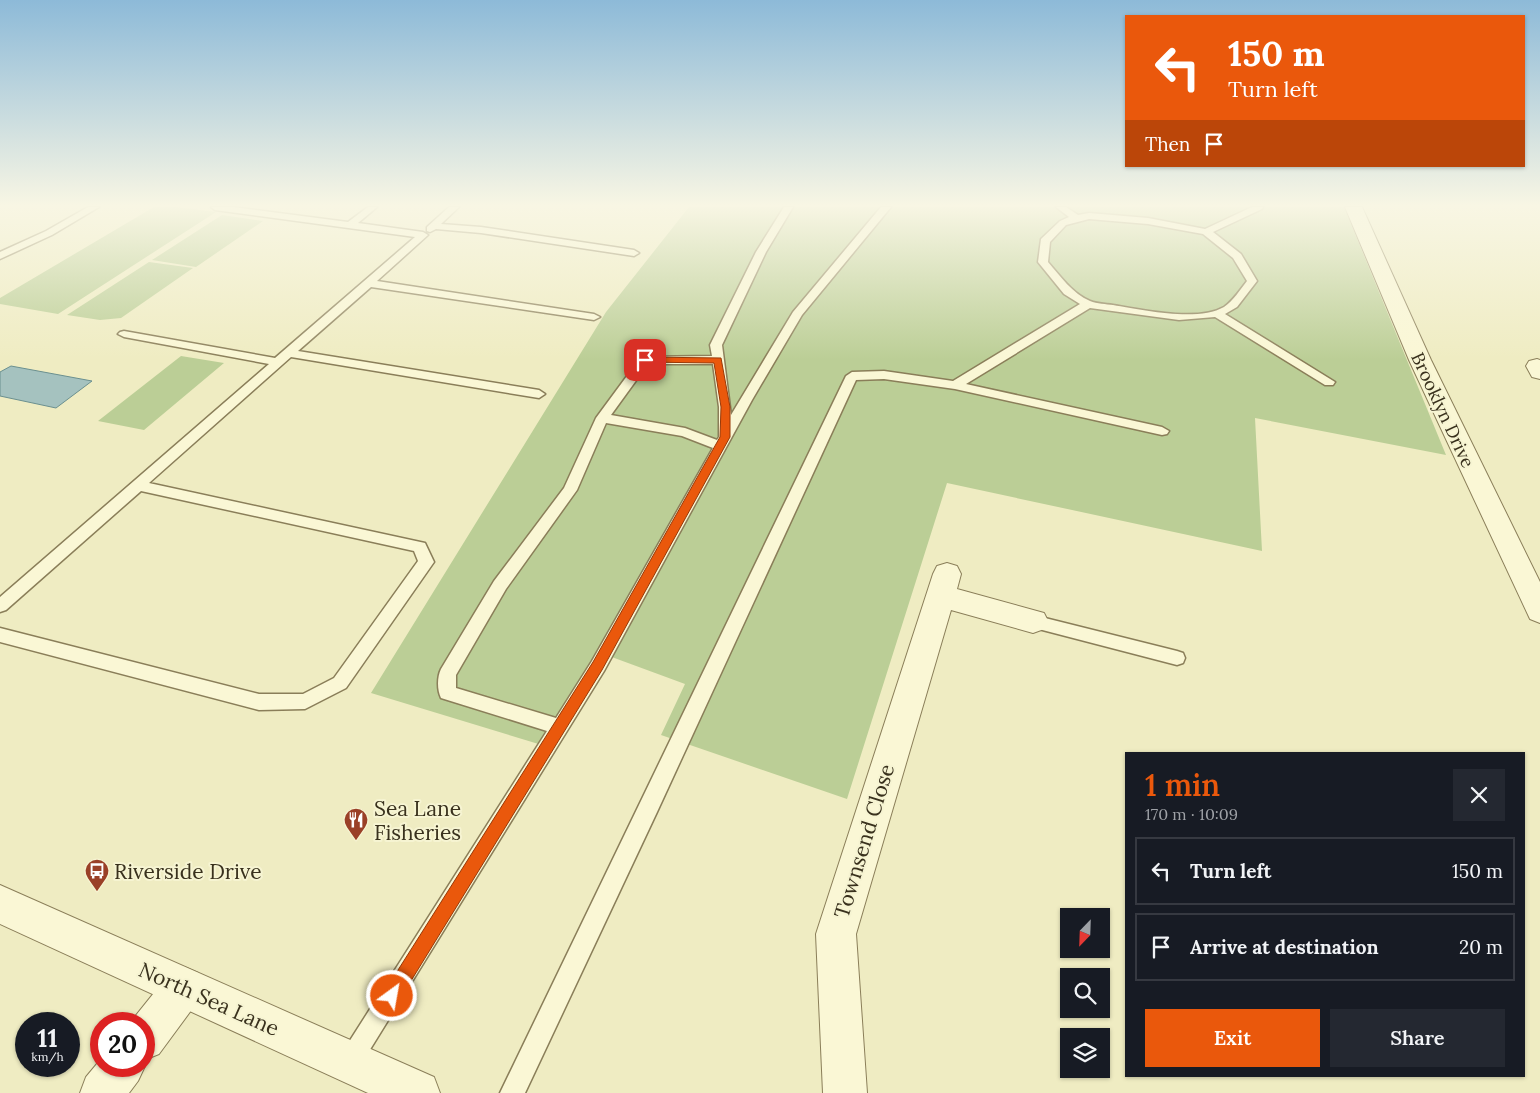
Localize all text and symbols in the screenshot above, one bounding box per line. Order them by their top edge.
text: 150 m [1228,31,1325,76]
icon: left [1145,35,1210,100]
text: Turn left [1228,75,1318,103]
icon: arrive [1200,130,1228,158]
text: Then [1145,132,1190,156]
pin [624,339,666,381]
icon: arrive [631,346,659,374]
street label: Brooklyn Drive [1406,349,1480,471]
street label: Townsend Close [828,761,900,921]
text: 1 min [1145,766,1220,804]
button: close [1453,769,1505,821]
place label: Sea Lane Fisheries [374,795,461,846]
text: 170 m · 10:09 [1145,804,1238,824]
restaurant icon: Sea Lane Fisheries [343,807,369,841]
icon: left [1147,857,1175,885]
bus stop icon: Riverside Drive [84,858,110,892]
place label: Riverside Drive [114,858,262,885]
text: Turn left [1190,859,1271,883]
text: 150 m [1452,859,1503,883]
north arrow [1060,908,1110,958]
map controls [1060,908,1110,1078]
icon: arrive [1147,933,1175,961]
text: Arrive at destination [1190,935,1379,959]
text: 20 m [1459,935,1503,959]
street label: North Sea Lane [135,956,283,1042]
button: search [1060,968,1110,1018]
position arrow [365,969,417,1021]
button: Exit [1145,1009,1320,1067]
button: Share [1330,1009,1505,1067]
speed limit sign: 20 [90,1012,155,1077]
text: 11 [37,1022,58,1054]
button: layers [1060,1028,1110,1078]
text: km/h [31,1049,64,1064]

